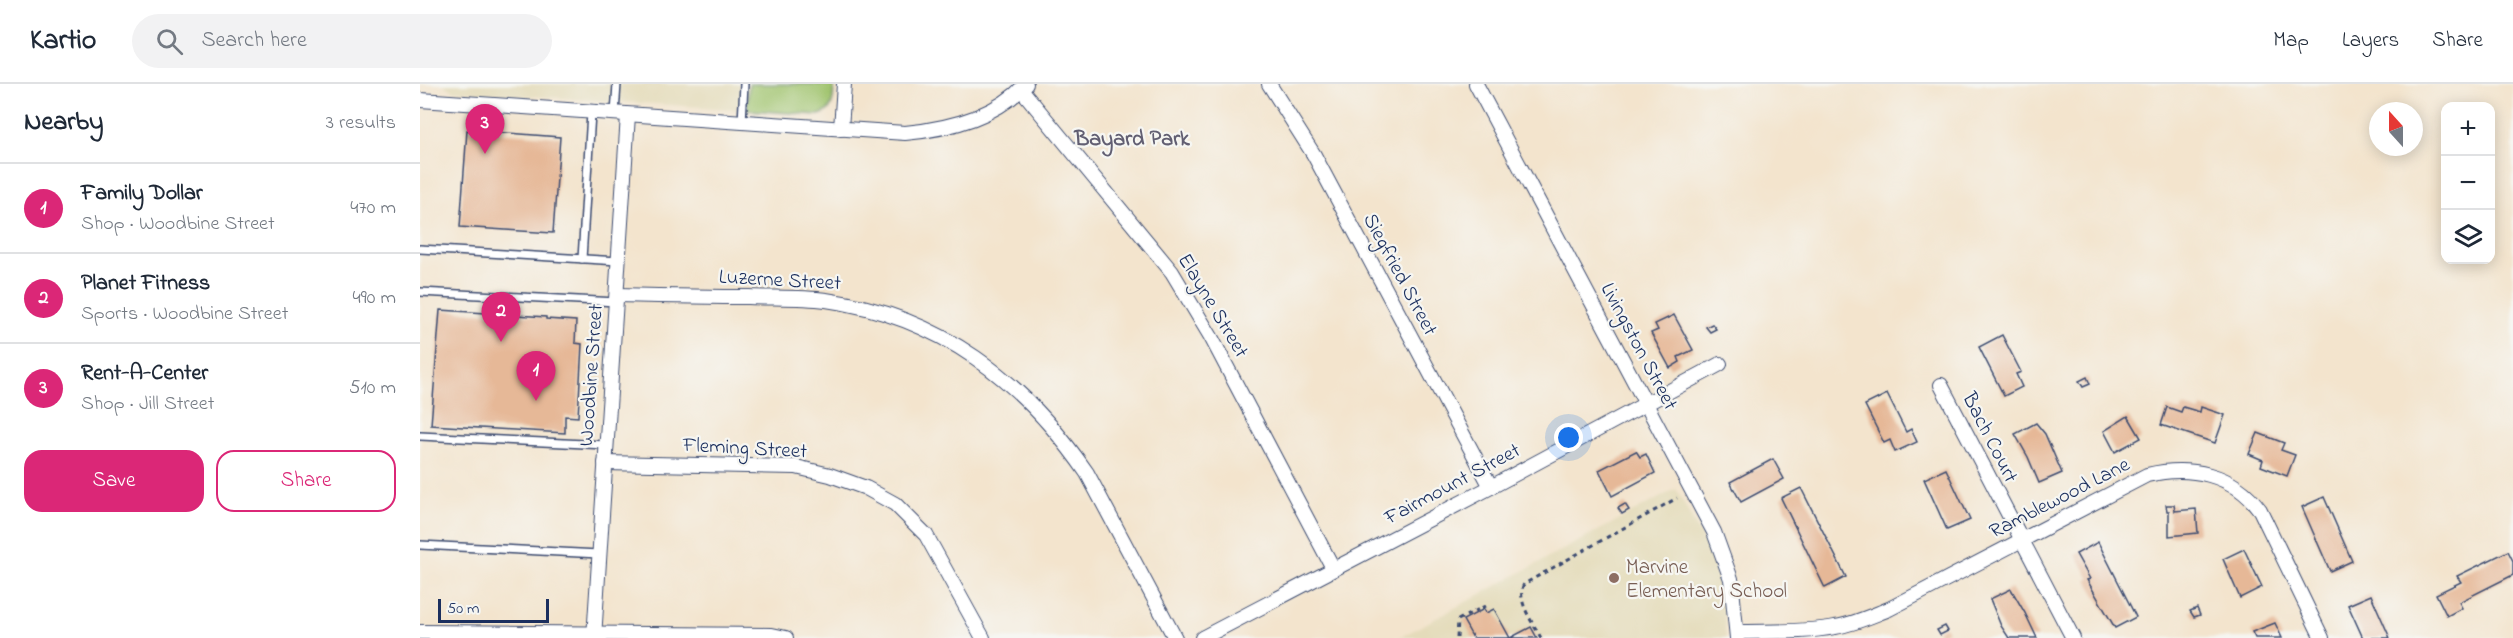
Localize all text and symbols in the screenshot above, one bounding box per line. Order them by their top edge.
search box [132,14,552,68]
text: Kartio [30,21,96,62]
icon: search [153,25,186,58]
text: Search here [201,25,307,57]
text: Map [2273,26,2309,56]
text: Layers [2342,26,2399,56]
text: Share [2432,26,2483,56]
north arrow [2369,102,2423,156]
map controls [2441,102,2495,264]
button: + [2441,102,2495,156]
text: Nearby [24,104,103,142]
pin: 3 [466,104,504,154]
text: 3 results [326,109,396,138]
district label: Bayard Park [1073,124,1191,157]
button: − [2441,156,2495,210]
text: Family Dollar [81,178,203,210]
text: 1 [40,194,47,223]
text: 470 m [350,194,396,223]
street label: Siegfried Street [1353,208,1444,342]
text: Shop · Woodbine Street [81,210,275,239]
button: layers [2441,210,2495,264]
street label: Elayne Street [1168,248,1255,365]
street label: Luzerne Street [718,263,842,299]
text: Planet Fitness [81,268,210,300]
street label: Livingston Street [1590,278,1684,417]
text: 2 [39,284,48,313]
text: 490 m [353,284,396,313]
pin: 2 [482,292,520,342]
text: Sports · Woodbine Street [81,300,288,329]
street label: Woodbine Street [572,303,612,447]
pin: 1 [516,352,556,401]
text: Rent-A-Center [81,358,208,390]
text: 3 [39,374,48,403]
text: 510 m [349,374,396,403]
street label: Bach Court [1953,387,2025,488]
text: Shop · Jill Street [81,390,214,419]
your location [1554,423,1583,452]
street label: Fleming Street [681,431,808,469]
street label: Fairmount Street [1379,436,1526,534]
button: Save [24,450,204,512]
button: Share [216,450,396,512]
street label: Ramblewood Lane [1984,450,2136,547]
place label: Marvine Elementary School [1626,553,1787,609]
marker: Marvine Elementary School [1607,571,1621,585]
scale bar [438,596,549,624]
text: 50 m [447,597,479,621]

